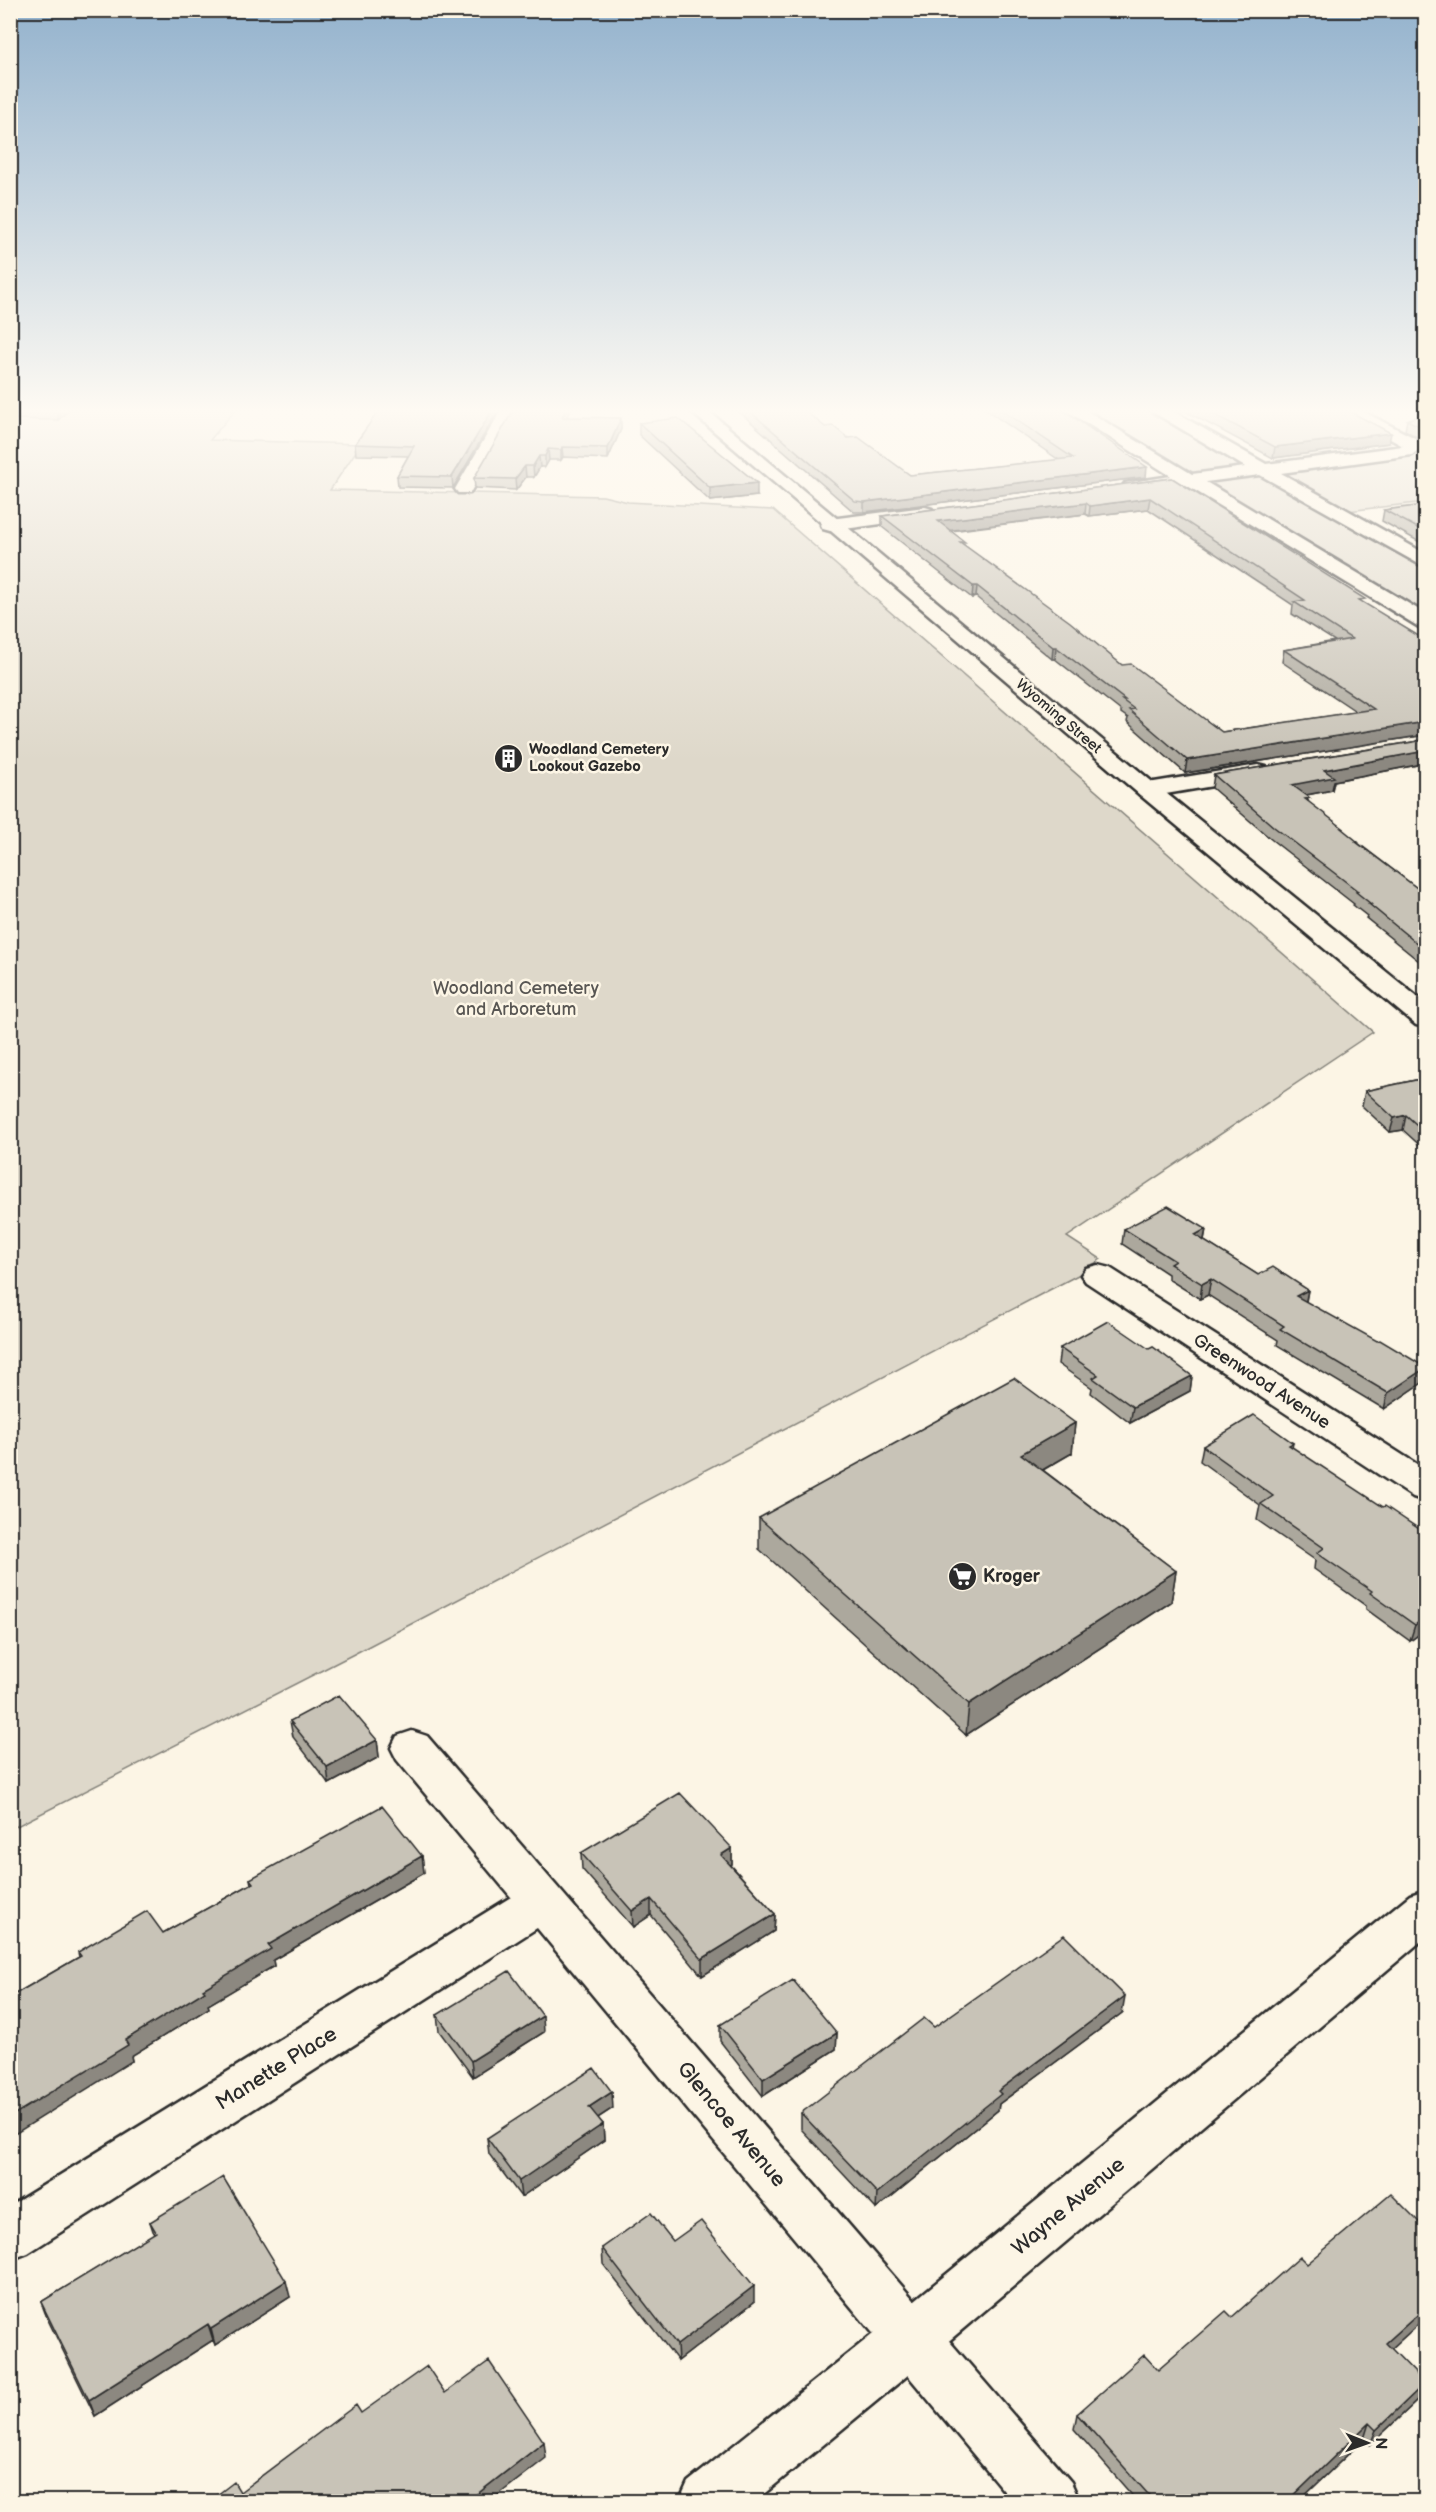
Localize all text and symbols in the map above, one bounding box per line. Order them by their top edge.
street label: Wyoming Street [1012,675,1106,758]
place label: Woodland Cemetery Lookout Gazebo [529,740,669,776]
building icon: Woodland Cemetery Lookout Gazebo [492,742,524,774]
park label: Woodland Cemetery and Arboretum [433,978,600,1020]
street label: Greenwood Avenue [1189,1329,1334,1434]
supermarket icon: Kroger [946,1560,978,1592]
place label: Kroger [983,1566,1041,1587]
street label: Manette Place [211,2021,341,2116]
street label: Glencoe Avenue [672,2056,791,2192]
street label: Wayne Avenue [1007,2152,1130,2261]
north arrow [1337,2413,1397,2473]
text: N [1371,2437,1390,2449]

